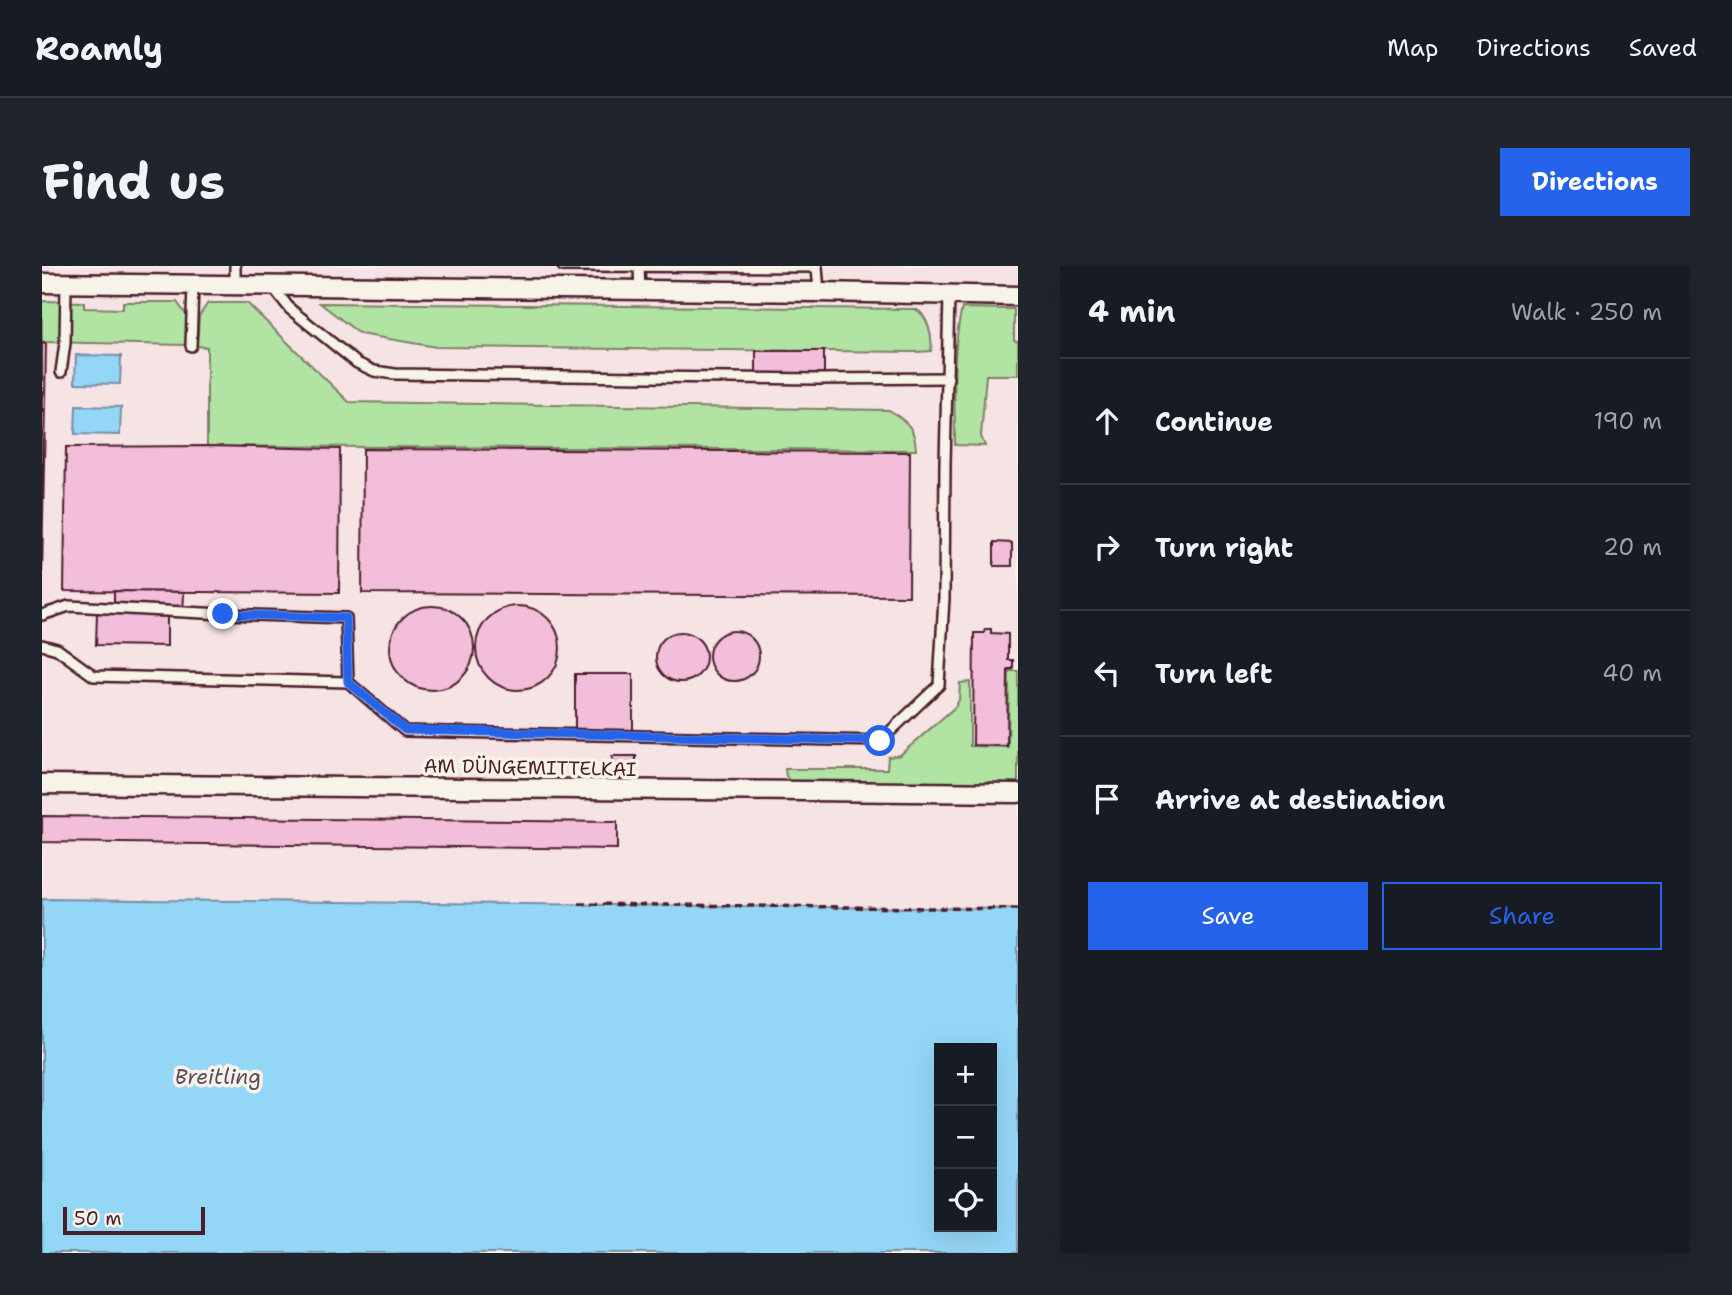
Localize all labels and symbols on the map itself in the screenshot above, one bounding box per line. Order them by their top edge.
route end [207,598,238,629]
route start [864,725,895,756]
street label: AM DÜNGEMITTELKAI [423,753,637,782]
water label: Breitling [175,1063,261,1091]
scale bar [63,1204,205,1236]

